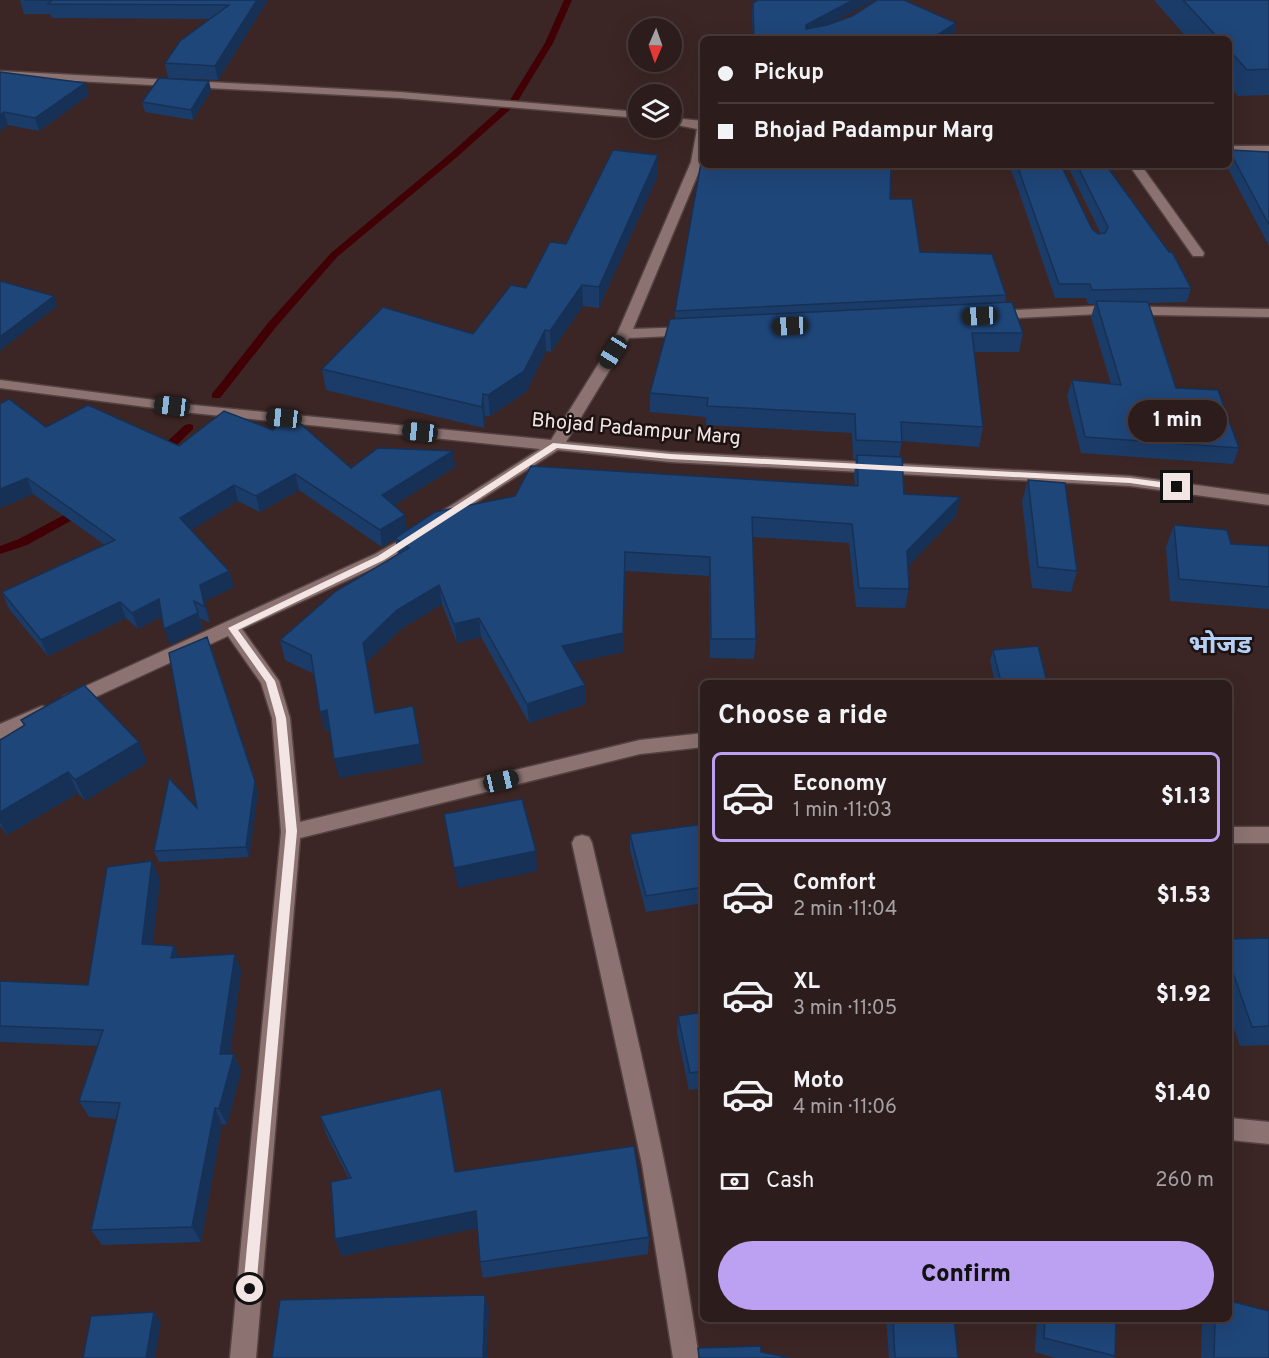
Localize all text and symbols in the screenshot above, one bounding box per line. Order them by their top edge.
north arrow [628,18,682,72]
map controls [628,18,682,138]
text: Pickup [754,60,824,87]
button: layers [628,84,682,138]
text: Bhojad Padampur Marg [754,118,994,145]
car [962,306,998,326]
car [772,316,808,336]
car [596,332,630,372]
car [153,395,191,417]
callout: 1 min [1128,400,1226,442]
car [265,407,303,429]
street label: Bhojad Padampur Marg [530,408,742,452]
text: 1 min [1153,408,1202,434]
car [401,421,439,443]
route end [1163,473,1190,500]
district label: भोजड [1188,630,1253,663]
text: Choose a ride [718,699,888,733]
car [481,768,521,794]
icon: car [721,770,775,824]
text: Economy [793,771,887,798]
text: $1.13 [1161,784,1211,811]
text: 1 min · 11:03 [793,798,892,824]
icon: car [721,869,775,923]
text: Comfort [793,870,876,897]
text: $1.53 [1156,883,1211,910]
text: 2 min · 11:04 [793,897,897,923]
icon: car [721,968,775,1022]
text: XL [793,969,820,996]
text: $1.92 [1156,982,1211,1009]
text: 3 min · 11:05 [793,996,897,1022]
icon: car [721,1067,775,1121]
text: Moto [793,1068,844,1095]
text: $1.40 [1154,1081,1211,1108]
text: 4 min · 11:06 [793,1095,897,1121]
icon: cash [718,1165,751,1198]
text: Cash [766,1168,815,1195]
text: 260 m [1155,1168,1214,1194]
button: Confirm [718,1241,1214,1310]
route start [236,1275,263,1302]

